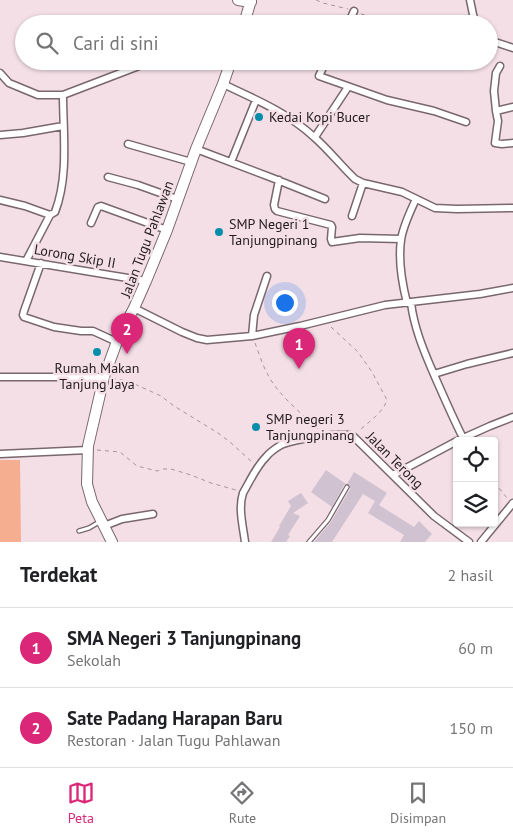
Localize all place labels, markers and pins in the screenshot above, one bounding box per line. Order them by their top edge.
place label: Kedai Kopi Bucer [269,108,370,126]
marker: Kedai Kopi Bucer [253,111,265,123]
place label: SMP Negeri 1 Tanjungpinang [229,215,317,249]
marker: SMP Negeri 1 Tanjungpinang [213,226,225,238]
pin: 2 [111,313,143,354]
pin: 1 [283,328,315,369]
marker: Rumah Makan Tanjung Jaya [91,346,103,358]
place label: Rumah Makan Tanjung Jaya [55,359,139,393]
place label: SMP negeri 3 Tanjungpinang [266,410,354,444]
marker: SMP negeri 3 Tanjungpinang [250,421,262,433]

